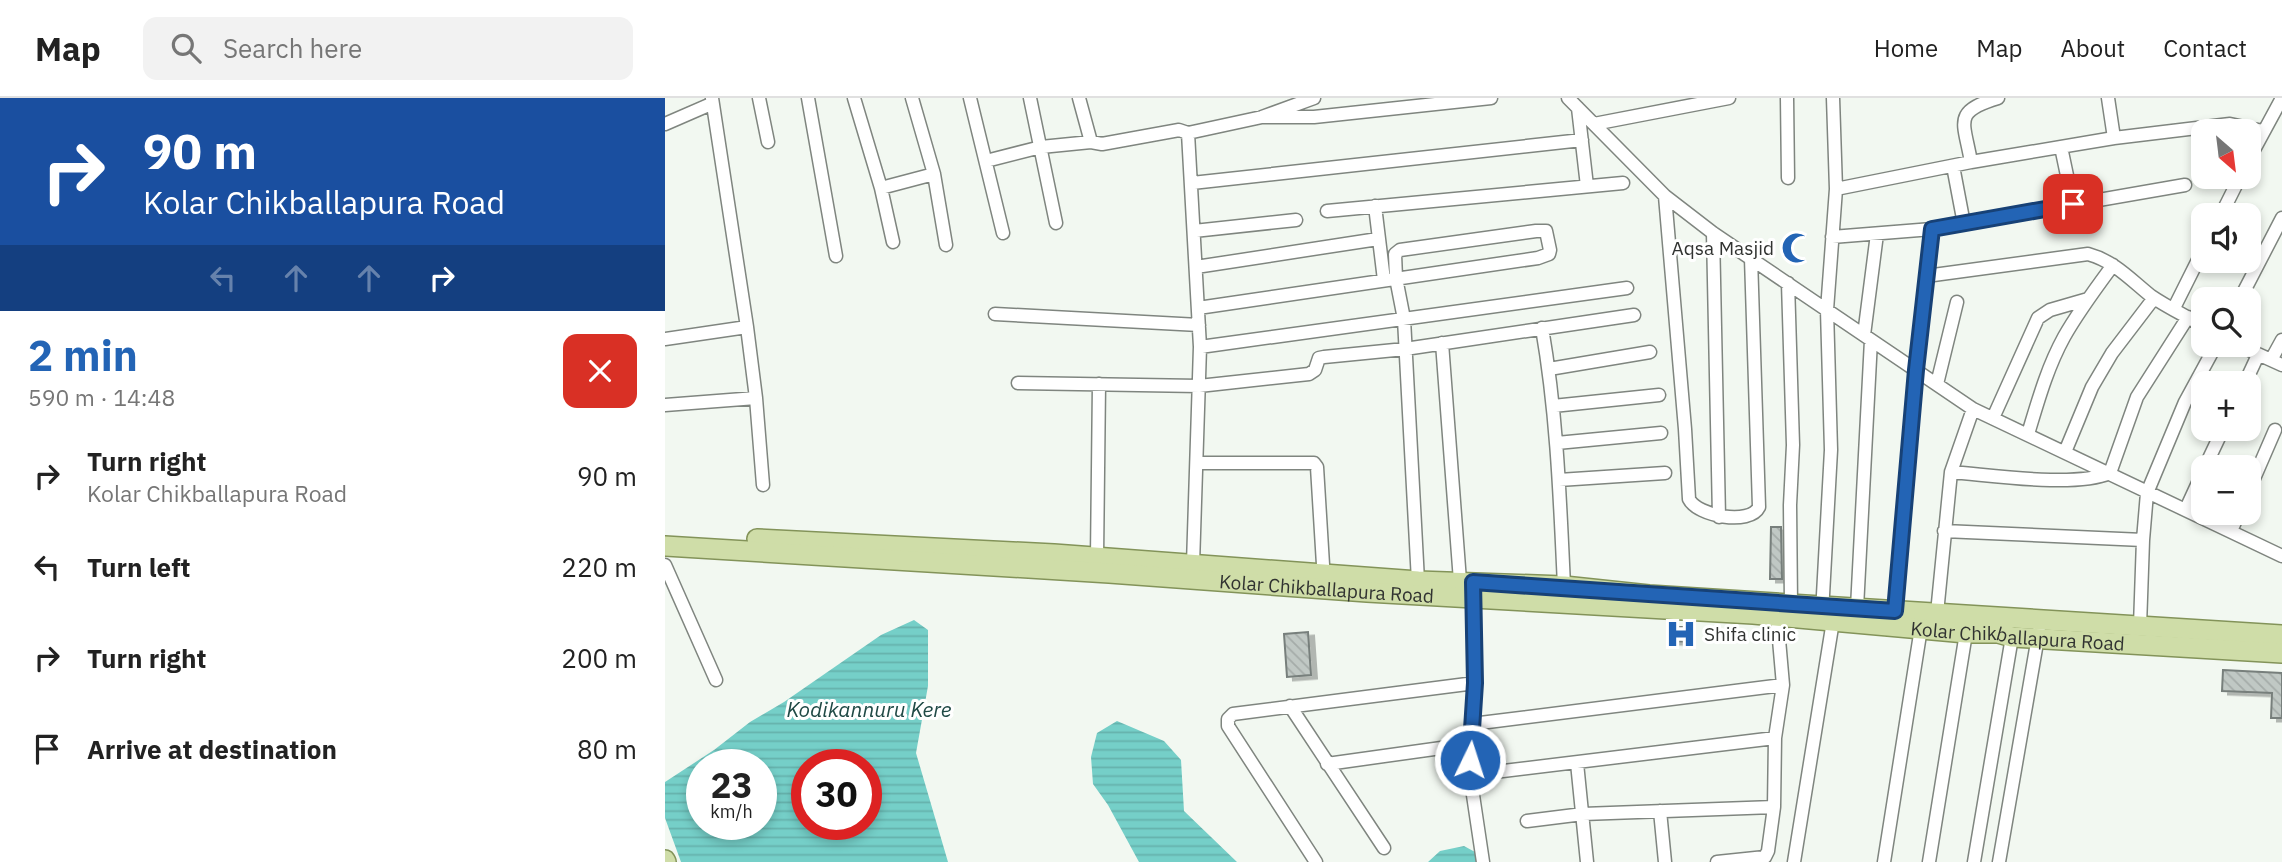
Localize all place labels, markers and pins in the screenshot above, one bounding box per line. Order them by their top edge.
pin [2043,174,2103,234]
mosque icon: Aqsa Masjid [1780,231,1814,265]
place label: Aqsa Masjid [1672,236,1774,260]
hospital icon: Shifa clinic [1664,617,1698,651]
place label: Shifa clinic [1704,622,1796,646]

